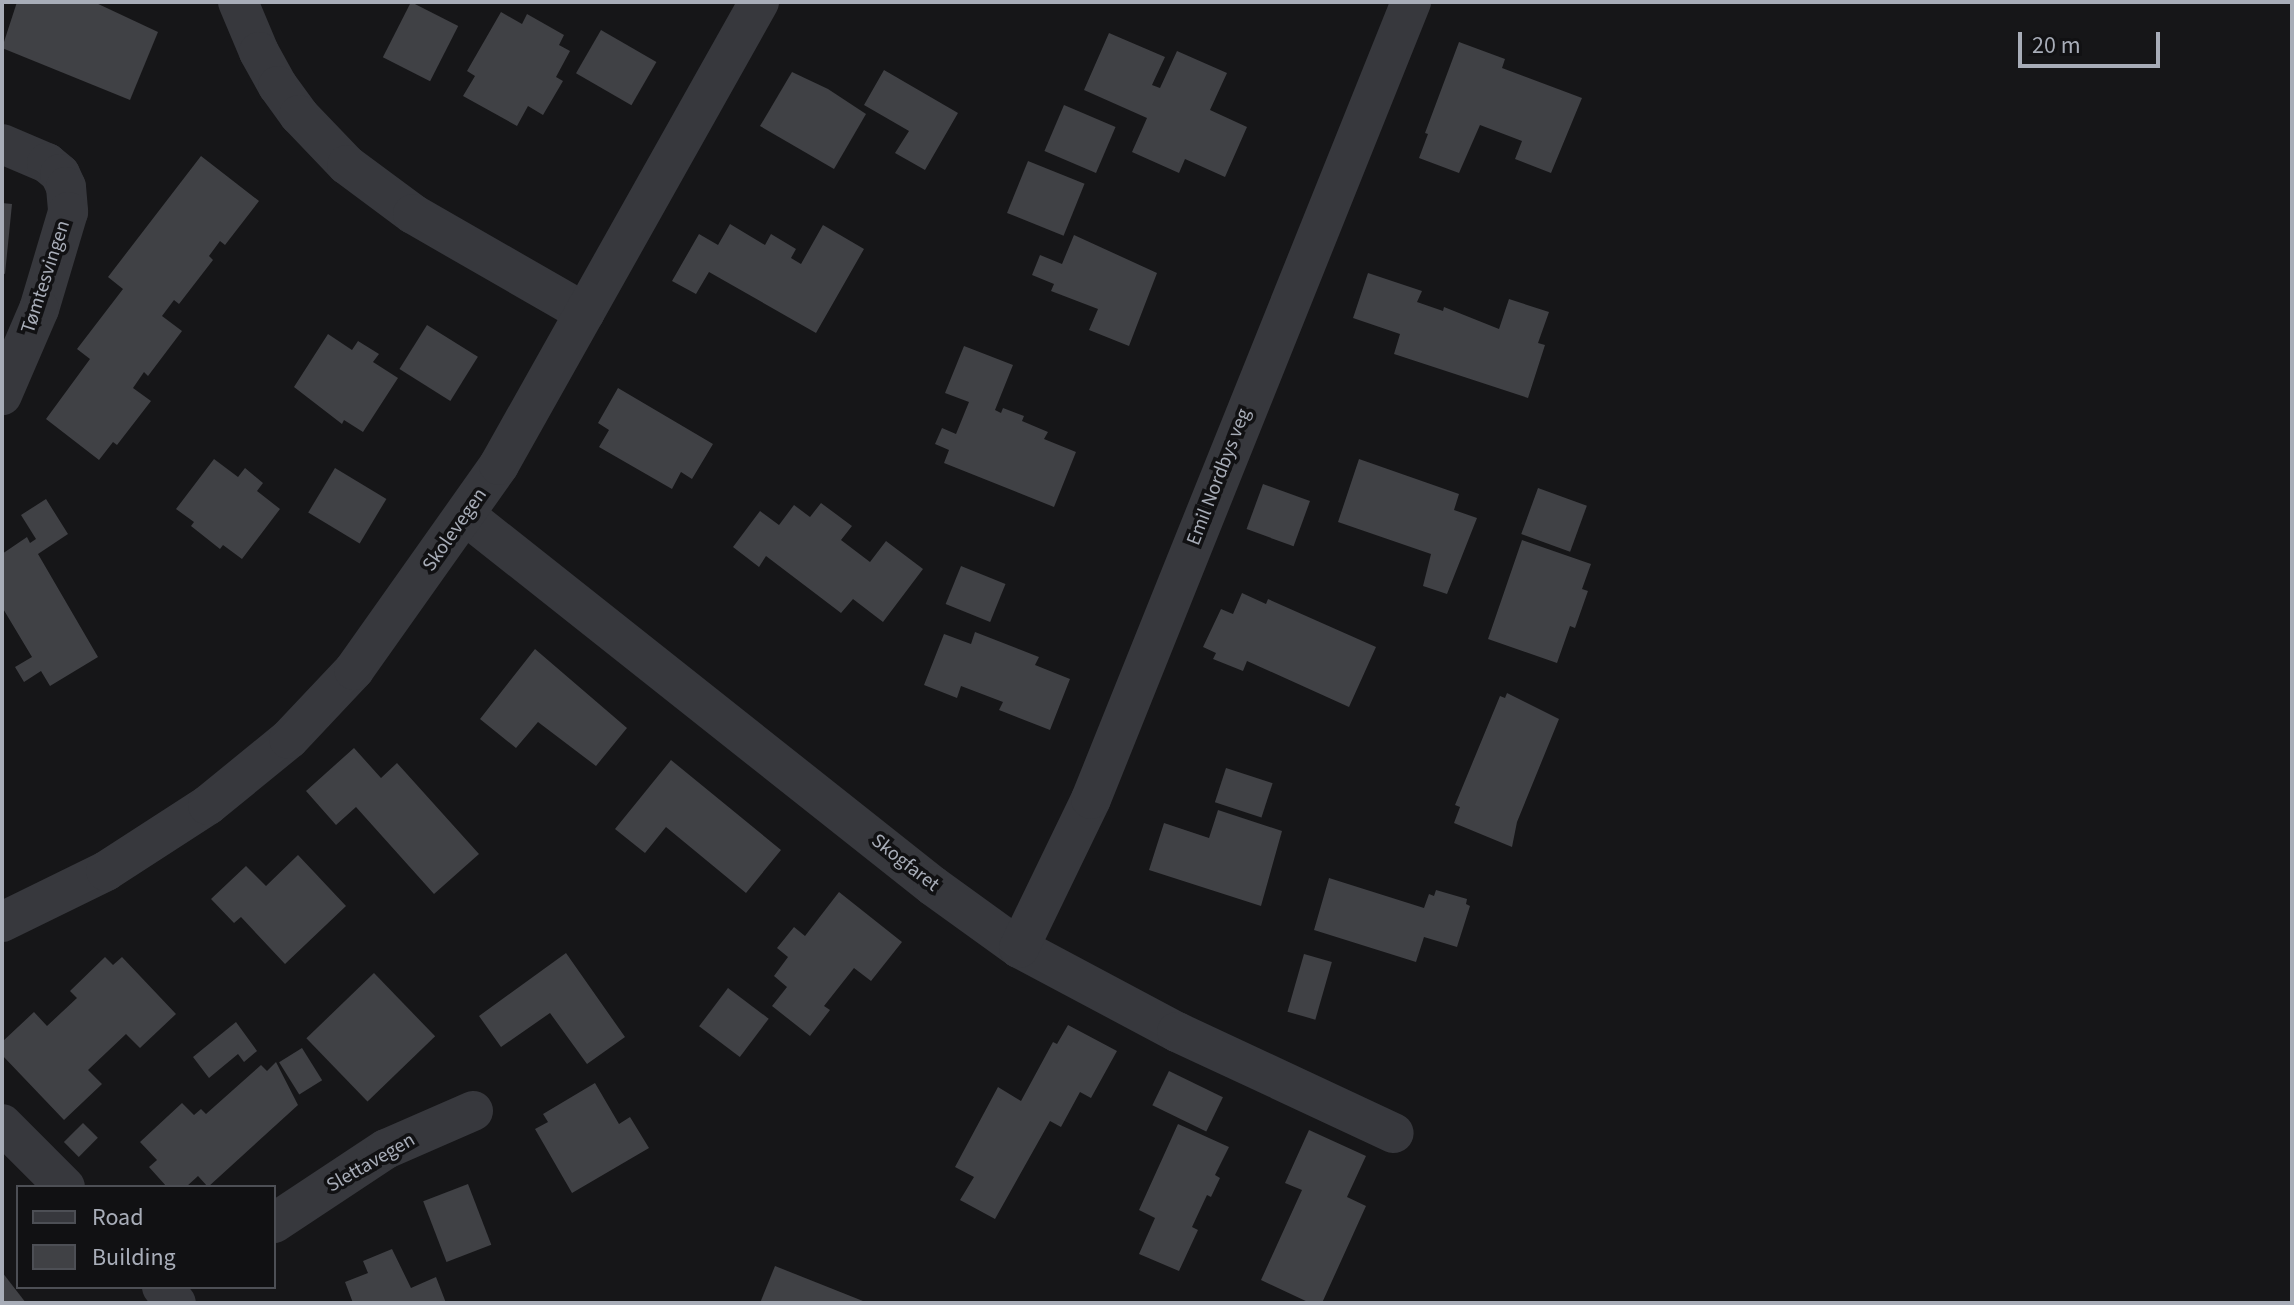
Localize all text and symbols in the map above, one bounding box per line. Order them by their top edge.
scale bar [2022,16,2164,66]
text: 20 m [2032,28,2081,63]
street label: Tømtesvingen [16,217,76,337]
street label: Emil Nordbys veg [1182,405,1256,549]
street label: Skolevegen [418,484,492,576]
street label: Skogfaret [866,829,944,897]
street label: Slettavegen [323,1128,419,1198]
legend [16,1185,276,1289]
text: Road [92,1200,144,1235]
text: Building [92,1240,176,1275]

